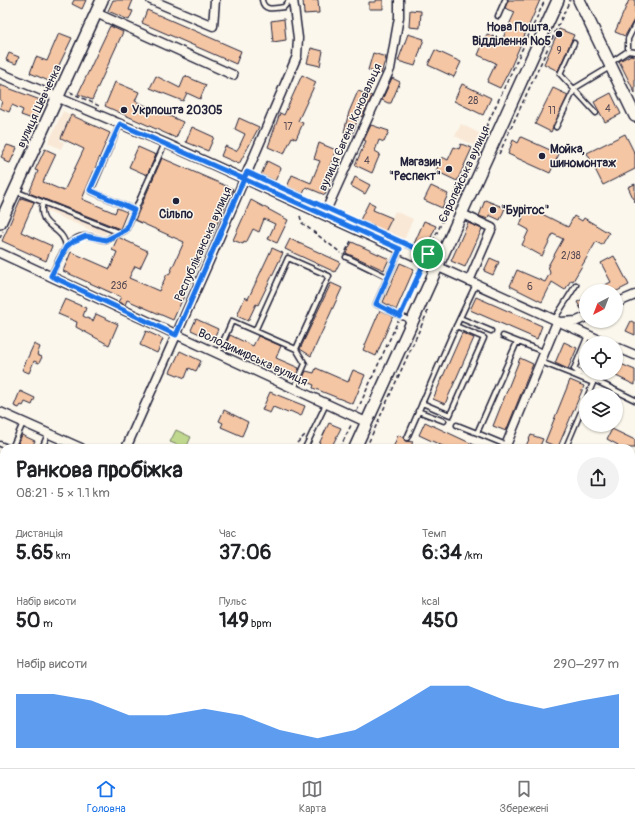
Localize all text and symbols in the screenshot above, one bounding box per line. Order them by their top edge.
place label: Нова Пошта. Відділення №5 [472,20,551,49]
marker: Нова Пошта. Відділення №5 [554,29,564,39]
house number: 9 [556,45,562,57]
street label: вулиця Євгена Коновальця [316,61,386,193]
street label: вулиця Шевченка [14,62,65,150]
house number: 28 [468,95,478,107]
place label: Укрпошта 20305 [132,103,223,118]
house number: 4 [605,103,611,115]
marker: Укрпошта 20305 [119,105,129,115]
house number: 11 [548,105,556,117]
house number: 17 [283,121,293,133]
street label: Європейська вулиця [436,123,494,225]
place label: Мойка, шиномонтаж [550,142,616,171]
marker: Мойка, шиномонтаж [537,151,547,161]
house number: 4 [364,155,370,167]
place label: Магазин "Респект" [389,155,441,184]
marker: Магазин "Респект" [444,164,454,174]
street label: Республіканська вулиця [171,184,236,304]
marker: Сільпо [171,196,181,206]
place label: "Бурітос" [501,203,550,218]
marker: "Бурітос" [488,205,498,215]
place label: Сільпо [159,207,194,222]
pin [411,237,445,271]
icon: arrive [417,243,439,265]
house number: 2/38 [561,250,581,262]
house number: 23б [111,280,128,292]
house number: 6 [527,281,533,293]
north arrow [579,284,623,328]
map controls [579,284,623,432]
street label: Володимирська вулиця [196,325,310,390]
button: locate [579,336,623,380]
button: layers [579,388,623,432]
text: Ранкова пробіжка [16,456,183,484]
button: share [577,457,619,499]
text: 08:21 · 5 × 1.1 km [16,485,110,501]
text: Дистанція [16,527,63,540]
text: Час [219,527,236,540]
text: Темп [422,527,446,540]
text: 5.65 [16,540,54,565]
text: 37:06 [219,540,271,565]
text: 6:34 [422,540,462,565]
text: km [54,549,70,562]
text: /km [462,549,482,562]
text: Набір висоти [16,595,76,608]
text: Пульс [219,595,247,608]
text: kcal [422,595,440,608]
text: 50 [16,608,41,633]
text: 149 [219,608,249,633]
text: 450 [422,608,458,633]
text: m [41,617,53,630]
text: bpm [249,617,271,630]
text: Набір висоти [16,656,87,672]
text: 290–297 m [553,656,619,672]
tab: Головна [87,778,126,815]
tab: Карта [299,778,326,815]
tab: Збережені [499,778,548,815]

